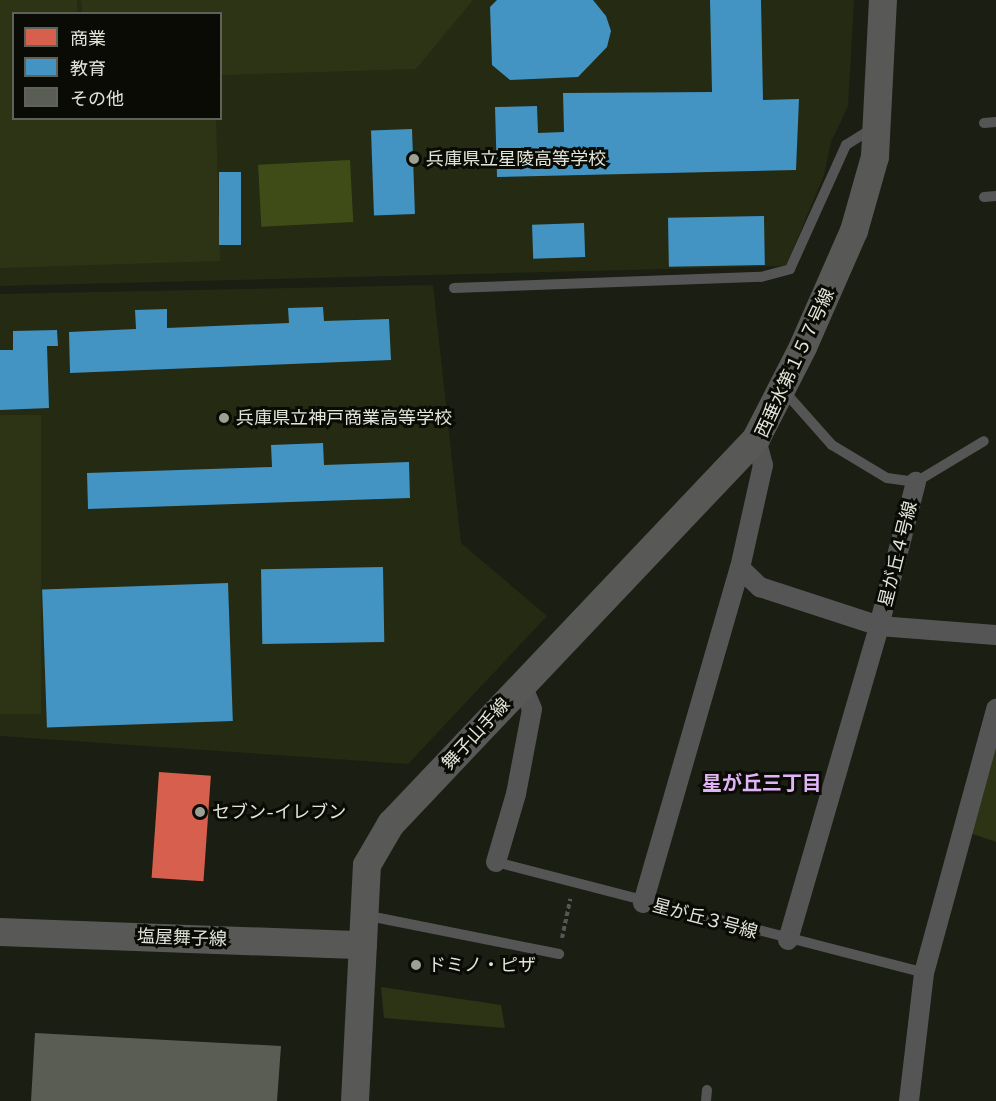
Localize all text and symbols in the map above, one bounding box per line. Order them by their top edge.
legend [12,12,222,120]
text: 商業 [70,27,106,50]
text: 教育 [70,57,106,80]
text: その他 [70,87,124,110]
place label: 兵庫県立星陵高等学校 [426,148,606,170]
marker: 兵庫県立星陵高等学校 [407,152,421,166]
street label: 西垂水第１５７号線 [751,285,839,441]
place label: 兵庫県立神戸商業高等学校 [236,407,452,429]
marker: 兵庫県立神戸商業高等学校 [217,411,231,425]
street label: 星が丘４号線 [874,499,922,609]
street label: 舞子山手線 [437,694,515,774]
district label: 星が丘三丁目 [702,771,822,795]
place label: セブン-イレブン [212,801,346,823]
marker: セブン-イレブン [193,805,207,819]
street label: 星が丘３号線 [650,895,760,943]
street label: 塩屋舞子線 [137,926,227,950]
place label: ドミノ・ピザ [428,954,536,976]
marker: ドミノ・ピザ [409,958,423,972]

